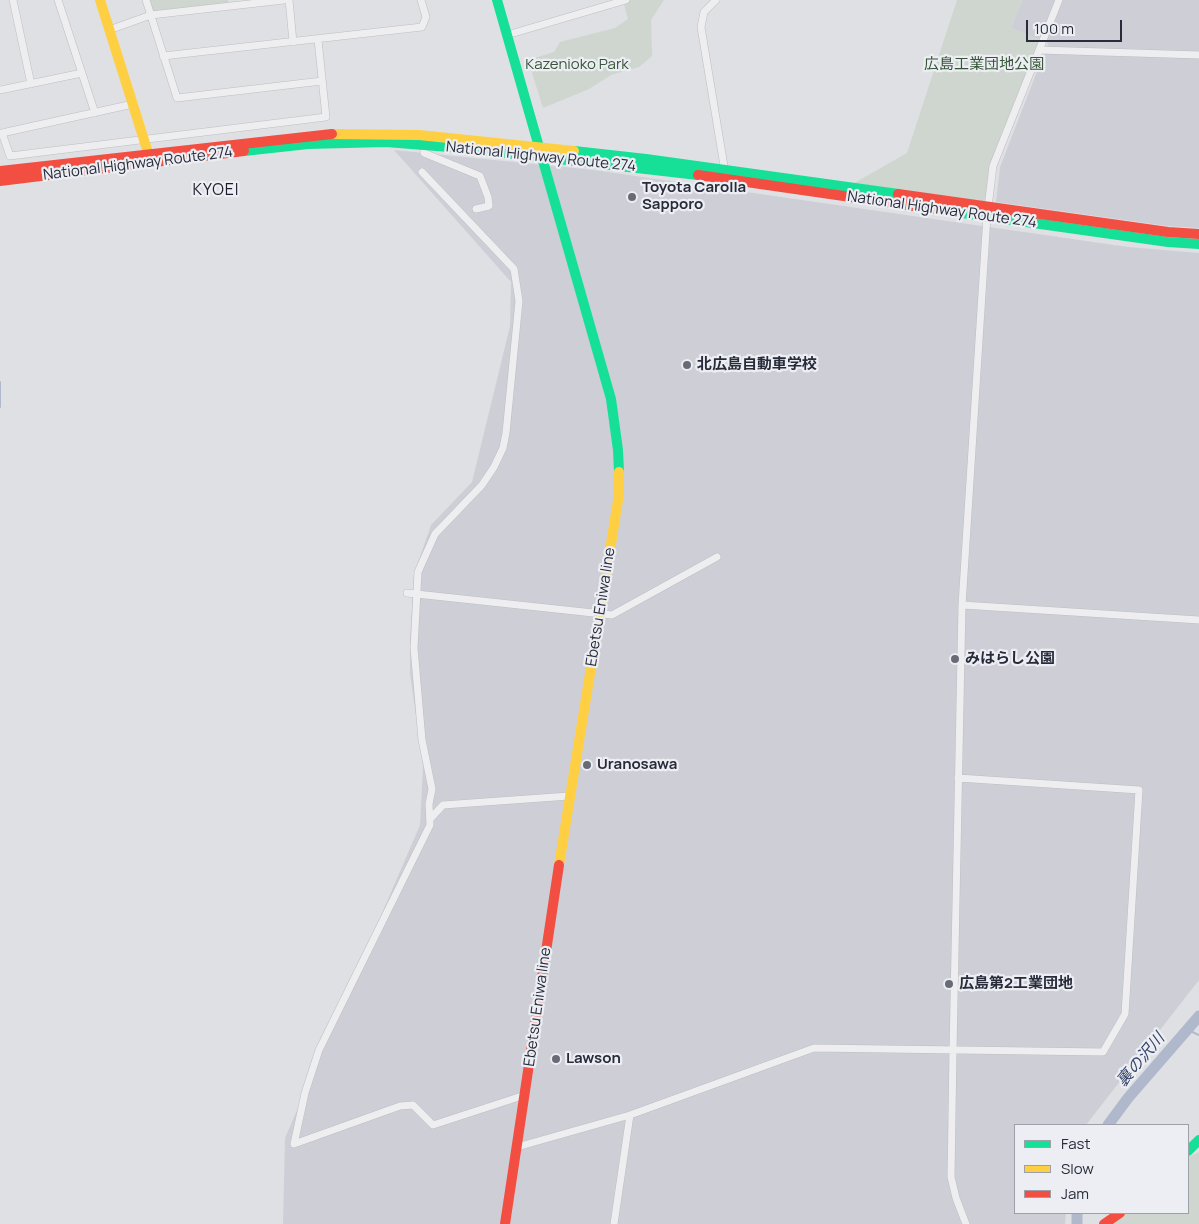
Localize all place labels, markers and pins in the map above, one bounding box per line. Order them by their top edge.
place label: Toyota Carolla Sapporo [642,179,746,214]
marker: Toyota Carolla Sapporo [626,191,638,203]
place label: 北広島自動車学校 [697,356,817,374]
marker: 北広島自動車学校 [681,359,693,371]
place label: みはらし公園 [965,650,1055,668]
marker: みはらし公園 [949,653,961,665]
place label: Uranosawa [597,756,677,774]
marker: Uranosawa [581,759,593,771]
place label: 広島第2工業団地 [959,975,1073,993]
marker: 広島第2工業団地 [943,978,955,990]
place label: Lawson [566,1050,621,1068]
marker: Lawson [550,1053,562,1065]

